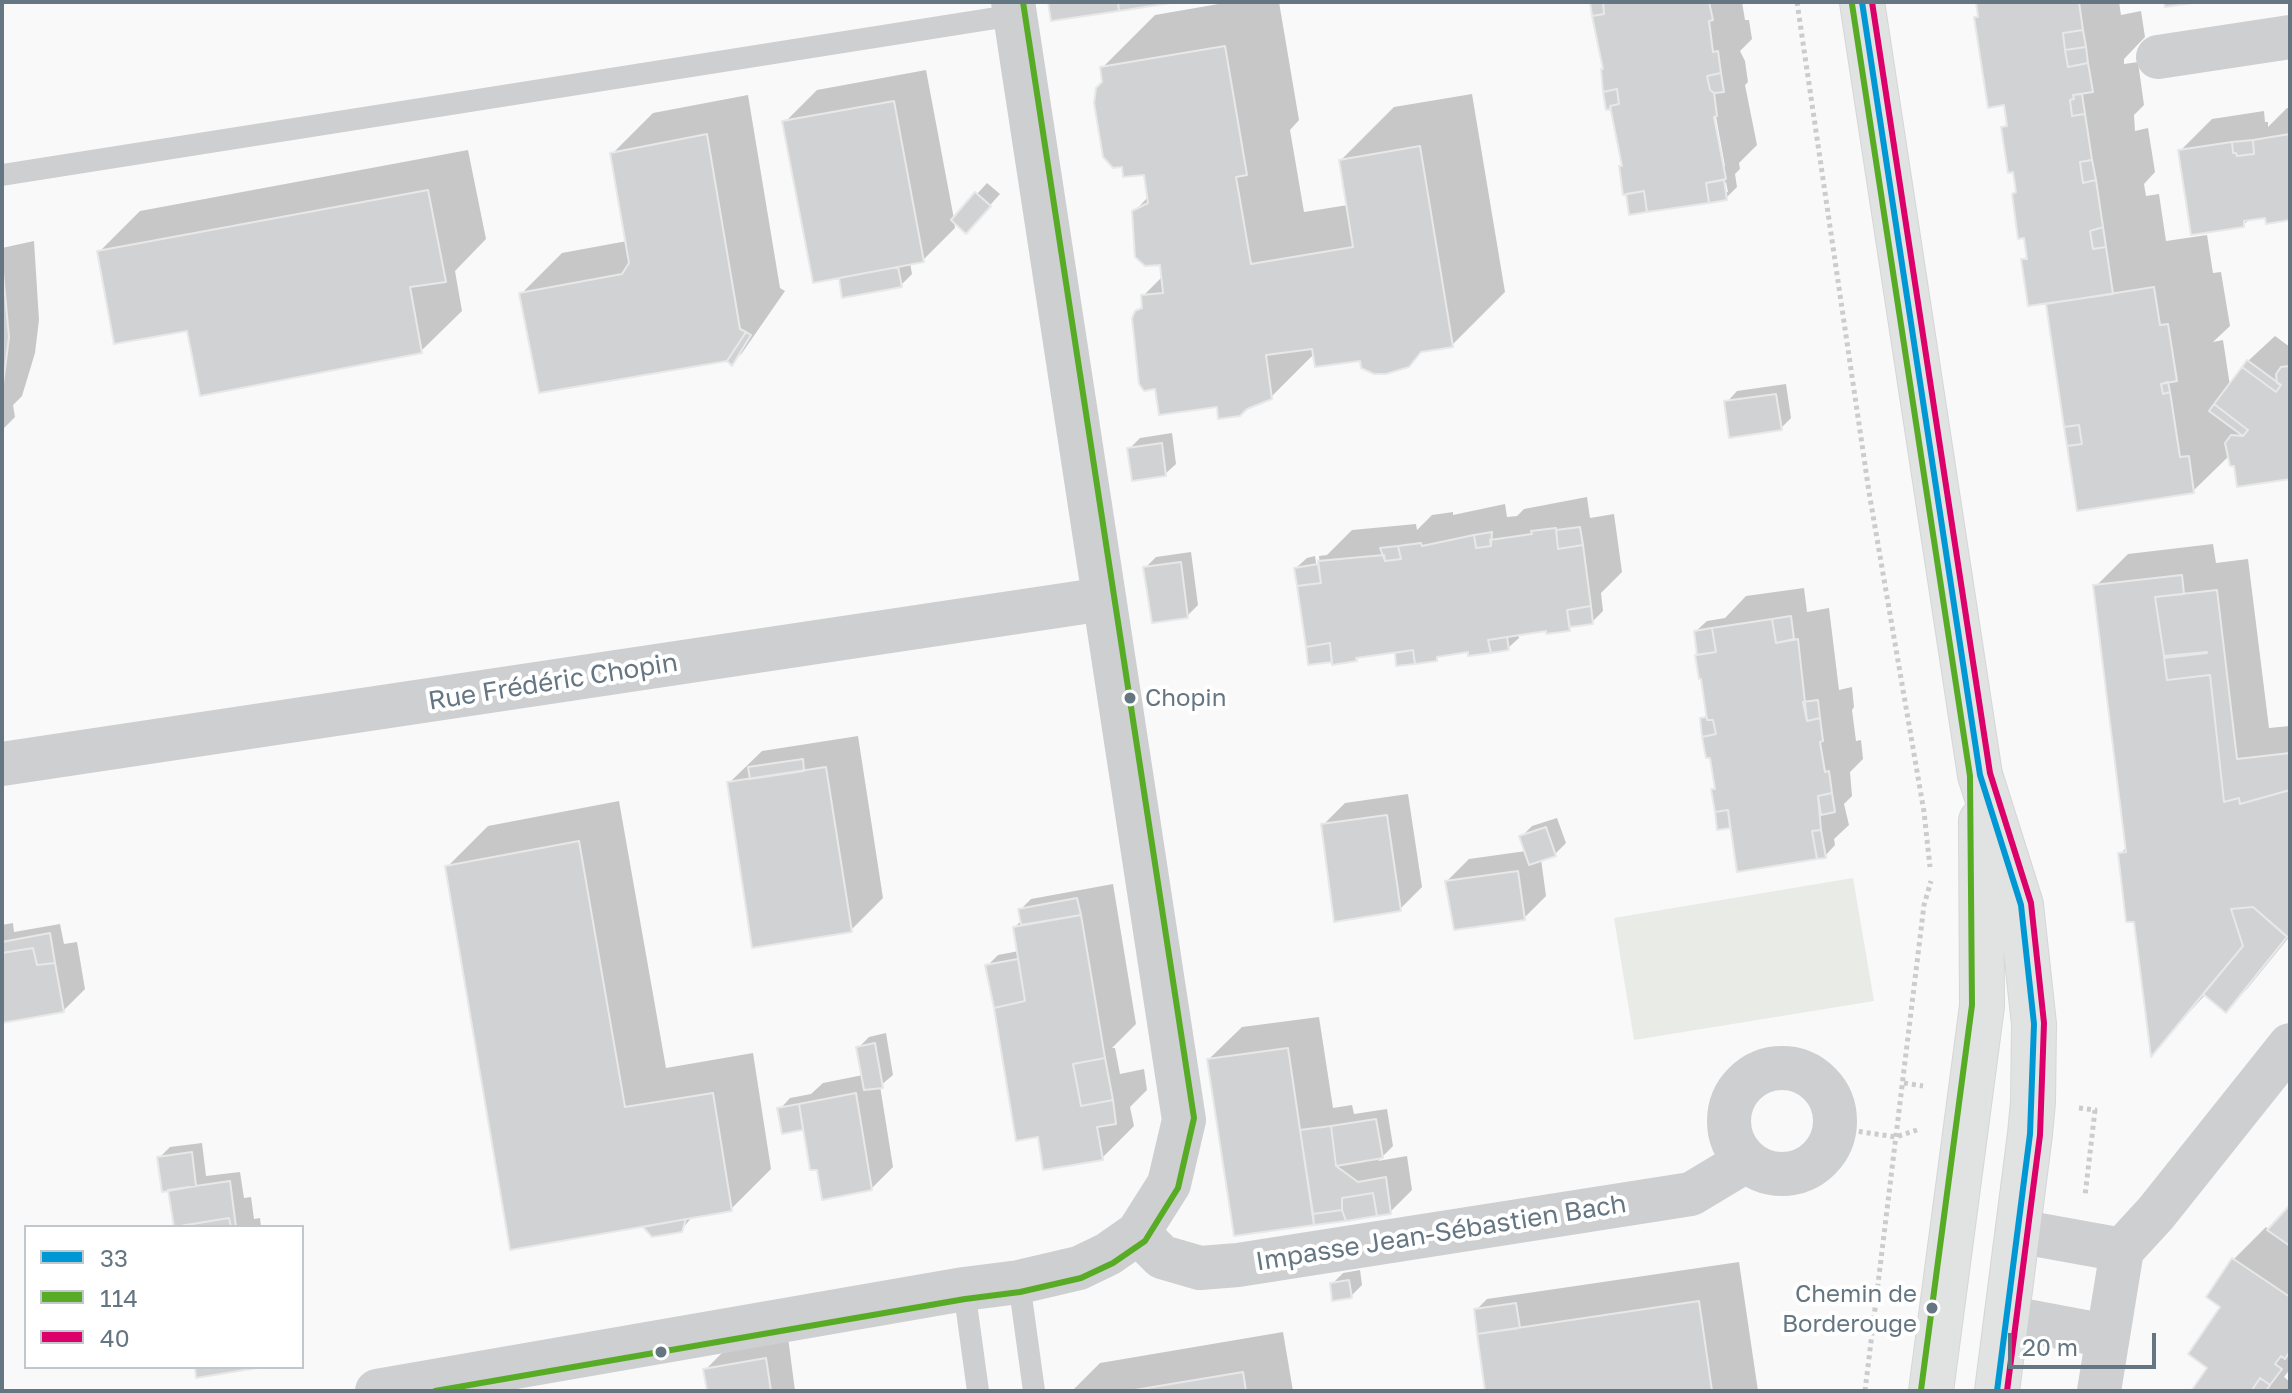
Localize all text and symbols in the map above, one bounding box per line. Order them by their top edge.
street label: Rue Frédéric Chopin [426,647,680,717]
place label: Chopin [1145,684,1226,712]
marker: Chopin [1122,690,1138,706]
street label: Impasse Jean-Sébastien Bach [1254,1188,1628,1278]
legend [24,1225,304,1369]
text: 33 [100,1243,128,1272]
place label: Chemin de Borderouge [1782,1280,1917,1336]
text: 114 [100,1283,138,1312]
marker: Chemin de Borderouge [1924,1300,1940,1316]
scale bar [2012,1317,2160,1367]
text: 40 [100,1323,130,1352]
text: 20 m [2022,1332,2078,1361]
unlabelled marker [653,1344,669,1360]

